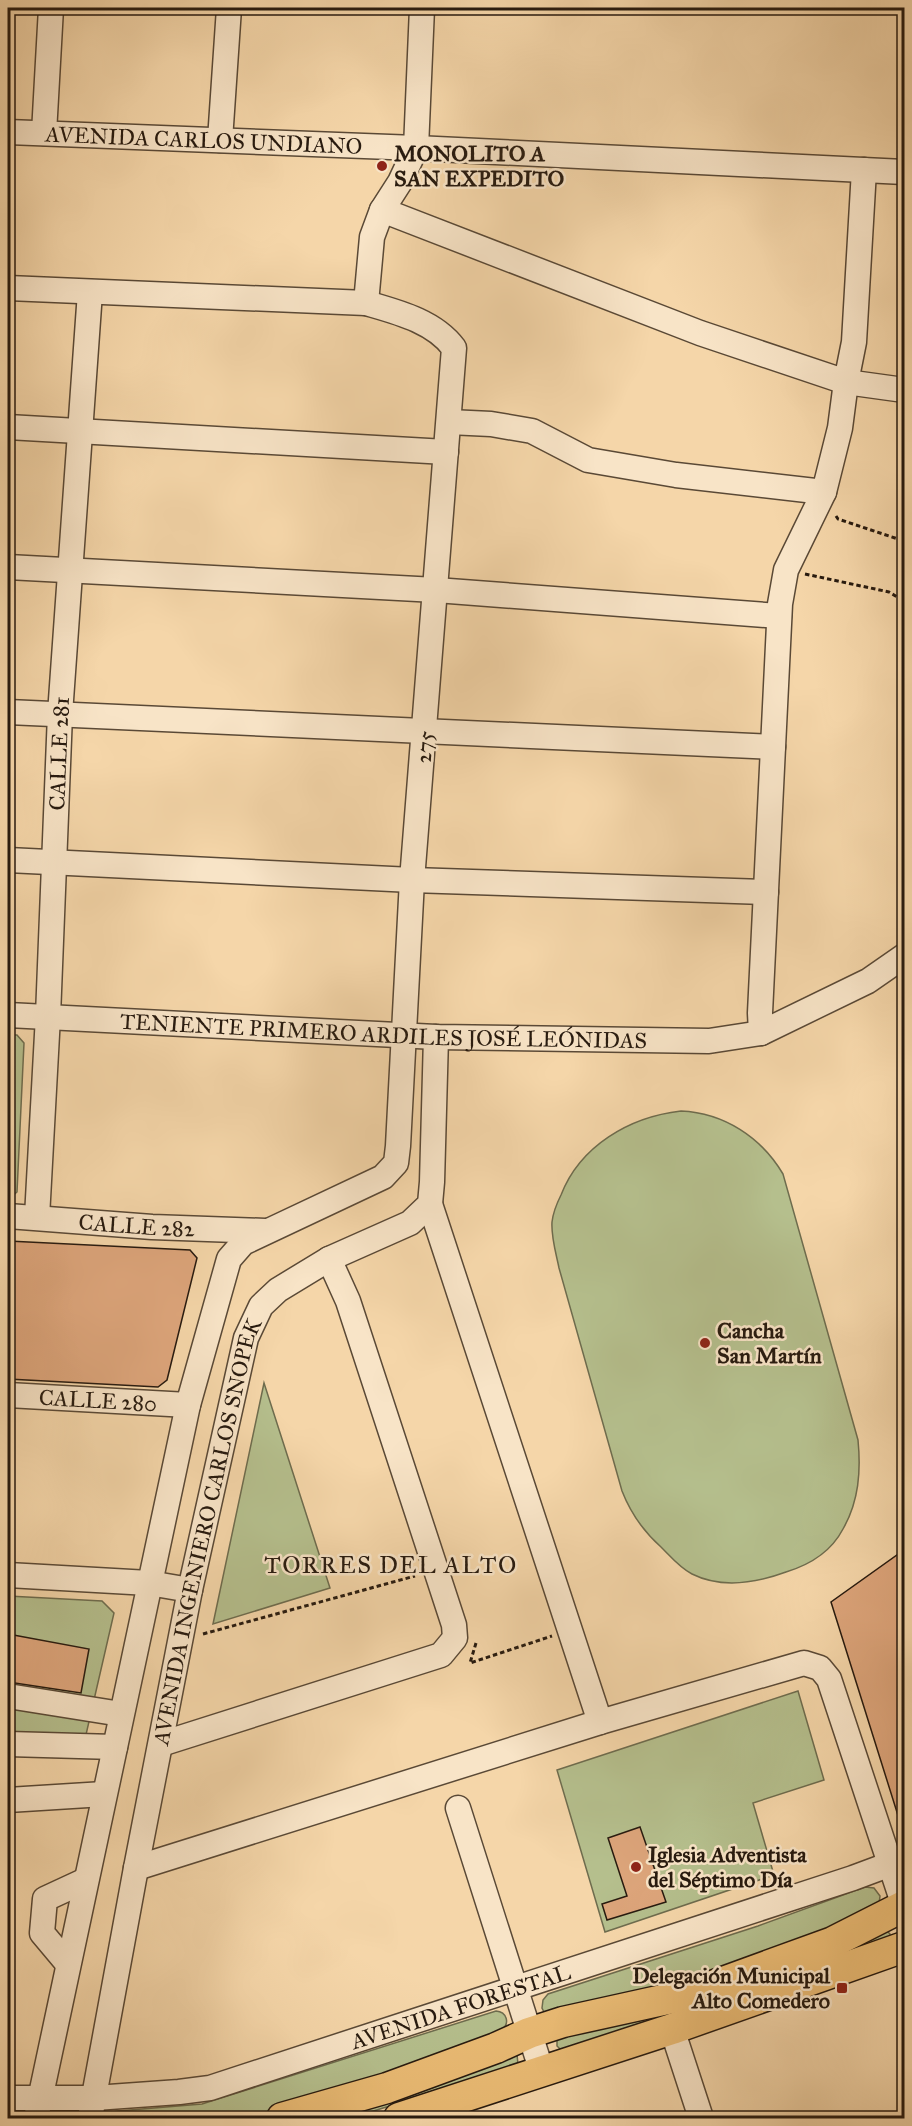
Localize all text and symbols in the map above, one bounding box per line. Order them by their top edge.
street label: AVENIDA CARLOS UNDIANO [44,120,363,160]
place label: MONOLITO A SAN EXPEDITO [394,140,565,192]
marker: MONOLITO A SAN EXPEDITO [375,159,389,173]
street label: CALLE 281 [43,696,75,811]
street label: 275 [410,730,439,764]
street label: TENIENTE PRIMERO ARDILES JOSÉ LEÓNIDAS [119,1008,647,1054]
street label: CALLE 282 [78,1208,195,1243]
street label: AVENIDA INGENIERO CARLOS SNOPEK [147,1312,268,1748]
place label: Cancha San Martín [717,1317,822,1369]
marker: Cancha San Martín [698,1336,712,1350]
street label: CALLE 280 [38,1384,158,1417]
district label: TORRES DEL ALTO [264,1550,518,1580]
place label: Iglesia Adventista del Séptimo Día [648,1841,807,1893]
marker: Iglesia Adventista del Séptimo Día [629,1860,643,1874]
street label: AVENIDA FORESTAL [346,1958,574,2055]
place label: Delegación Municipal Alto Comedero [632,1962,831,2014]
marker: Delegación Municipal Alto Comedero [835,1981,849,1995]

